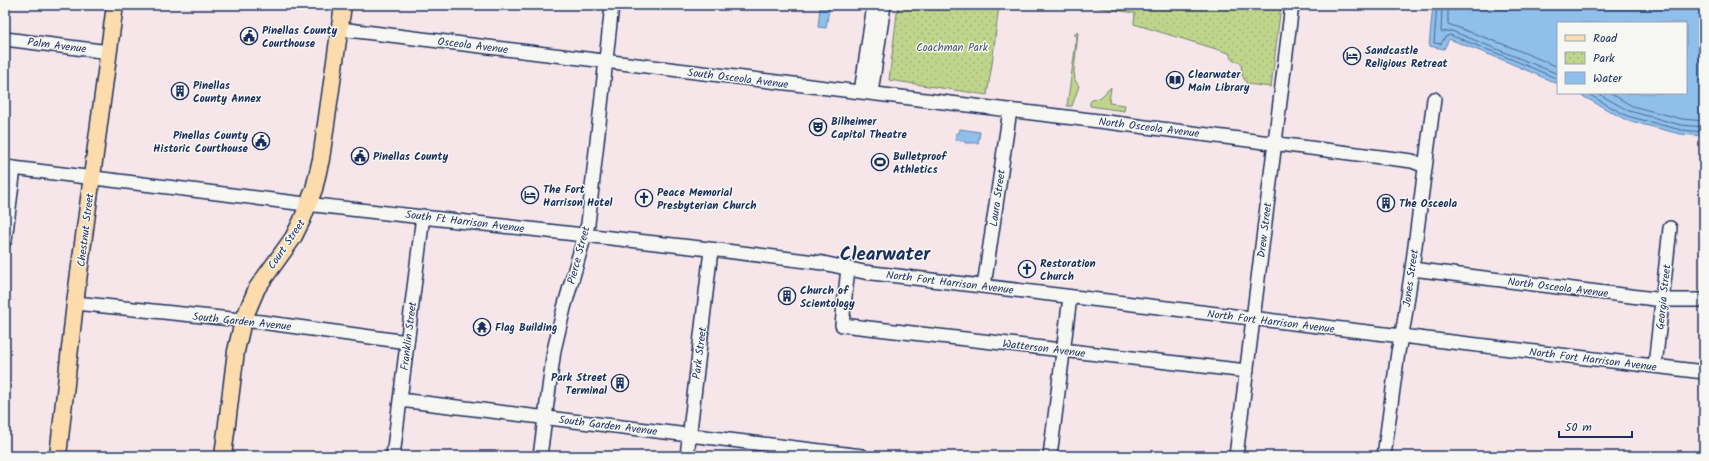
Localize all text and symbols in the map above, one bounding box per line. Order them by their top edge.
place label: Pinellas County Courthouse [262,22,337,53]
legend [1557,22,1687,94]
public building icon: Pinellas County Courthouse [239,26,259,46]
text: Road [1593,29,1618,48]
street label: Palm Avenue [26,33,87,59]
street label: Osceola Avenue [437,33,509,59]
park label: Coachman Park [916,39,989,57]
place label: Sandcastle Religious Retreat [1365,42,1449,73]
hotel icon: Sandcastle Religious Retreat [1342,46,1362,66]
text: Park [1593,49,1615,68]
street label: South Osceola Avenue [686,64,789,94]
place label: Clearwater Main Library [1188,66,1250,97]
text: Water [1593,69,1623,88]
library icon: Clearwater Main Library [1165,70,1185,90]
place label: Pinellas County Annex [193,77,262,108]
building icon: Pinellas County Annex [170,81,190,101]
place label: Bilheimer Capitol Theatre [831,113,907,144]
street label: North Osceola Avenue [1097,113,1200,143]
theatre icon: Bilheimer Capitol Theatre [808,117,828,137]
place label: Pinellas County Historic Courthouse [153,127,249,158]
public building icon: Pinellas County Historic Courthouse [251,131,271,151]
public building icon: Pinellas County [350,146,370,166]
place label: Pinellas County [373,148,448,166]
place label: Bulletproof Athletics [893,148,947,179]
sports icon: Bulletproof Athletics [870,152,890,172]
street label: Laura Street [985,168,1011,228]
place label: The Fort Harrison Hotel [543,181,613,212]
place label: Peace Memorial Presbyterian Church [657,184,756,215]
hotel icon: The Fort Harrison Hotel [520,185,540,205]
church icon: Peace Memorial Presbyterian Church [634,188,654,208]
street label: Chestnut Street [73,192,100,268]
building icon: The Osceola [1376,193,1396,213]
place label: The Osceola [1399,195,1457,213]
street label: Drew Street [1253,201,1277,259]
street label: South Ft Harrison Avenue [404,206,526,238]
street label: Court Street [263,215,311,273]
street label: Pierce Street [563,224,596,286]
district label: Clearwater [840,240,931,270]
street label: Jones Street [1398,247,1424,308]
place label: Restoration Church [1040,255,1096,286]
church icon: Restoration Church [1017,259,1037,279]
street label: Georgia Street [1652,263,1676,331]
street label: North Fort Harrison Avenue [885,266,1015,300]
street label: North Osceola Avenue [1506,273,1609,303]
place label: Church of Scientology [800,282,855,313]
building icon: Church of Scientology [777,286,797,306]
street label: Franklin Street [396,300,422,371]
street label: North Fort Harrison Avenue [1206,305,1336,339]
street label: South Garden Avenue [192,308,292,336]
temple icon: Flag Building [472,317,492,337]
place label: Flag Building [495,319,557,337]
street label: Park Street [688,325,712,380]
street label: Watterson Avenue [1001,335,1086,363]
street label: North Fort Harrison Avenue [1528,343,1658,377]
place label: Park Street Terminal [551,369,608,400]
building icon: Park Street Terminal [610,373,630,393]
street label: South Garden Avenue [558,411,658,441]
scale bar [1559,413,1632,439]
text: 50 m [1565,418,1592,437]

